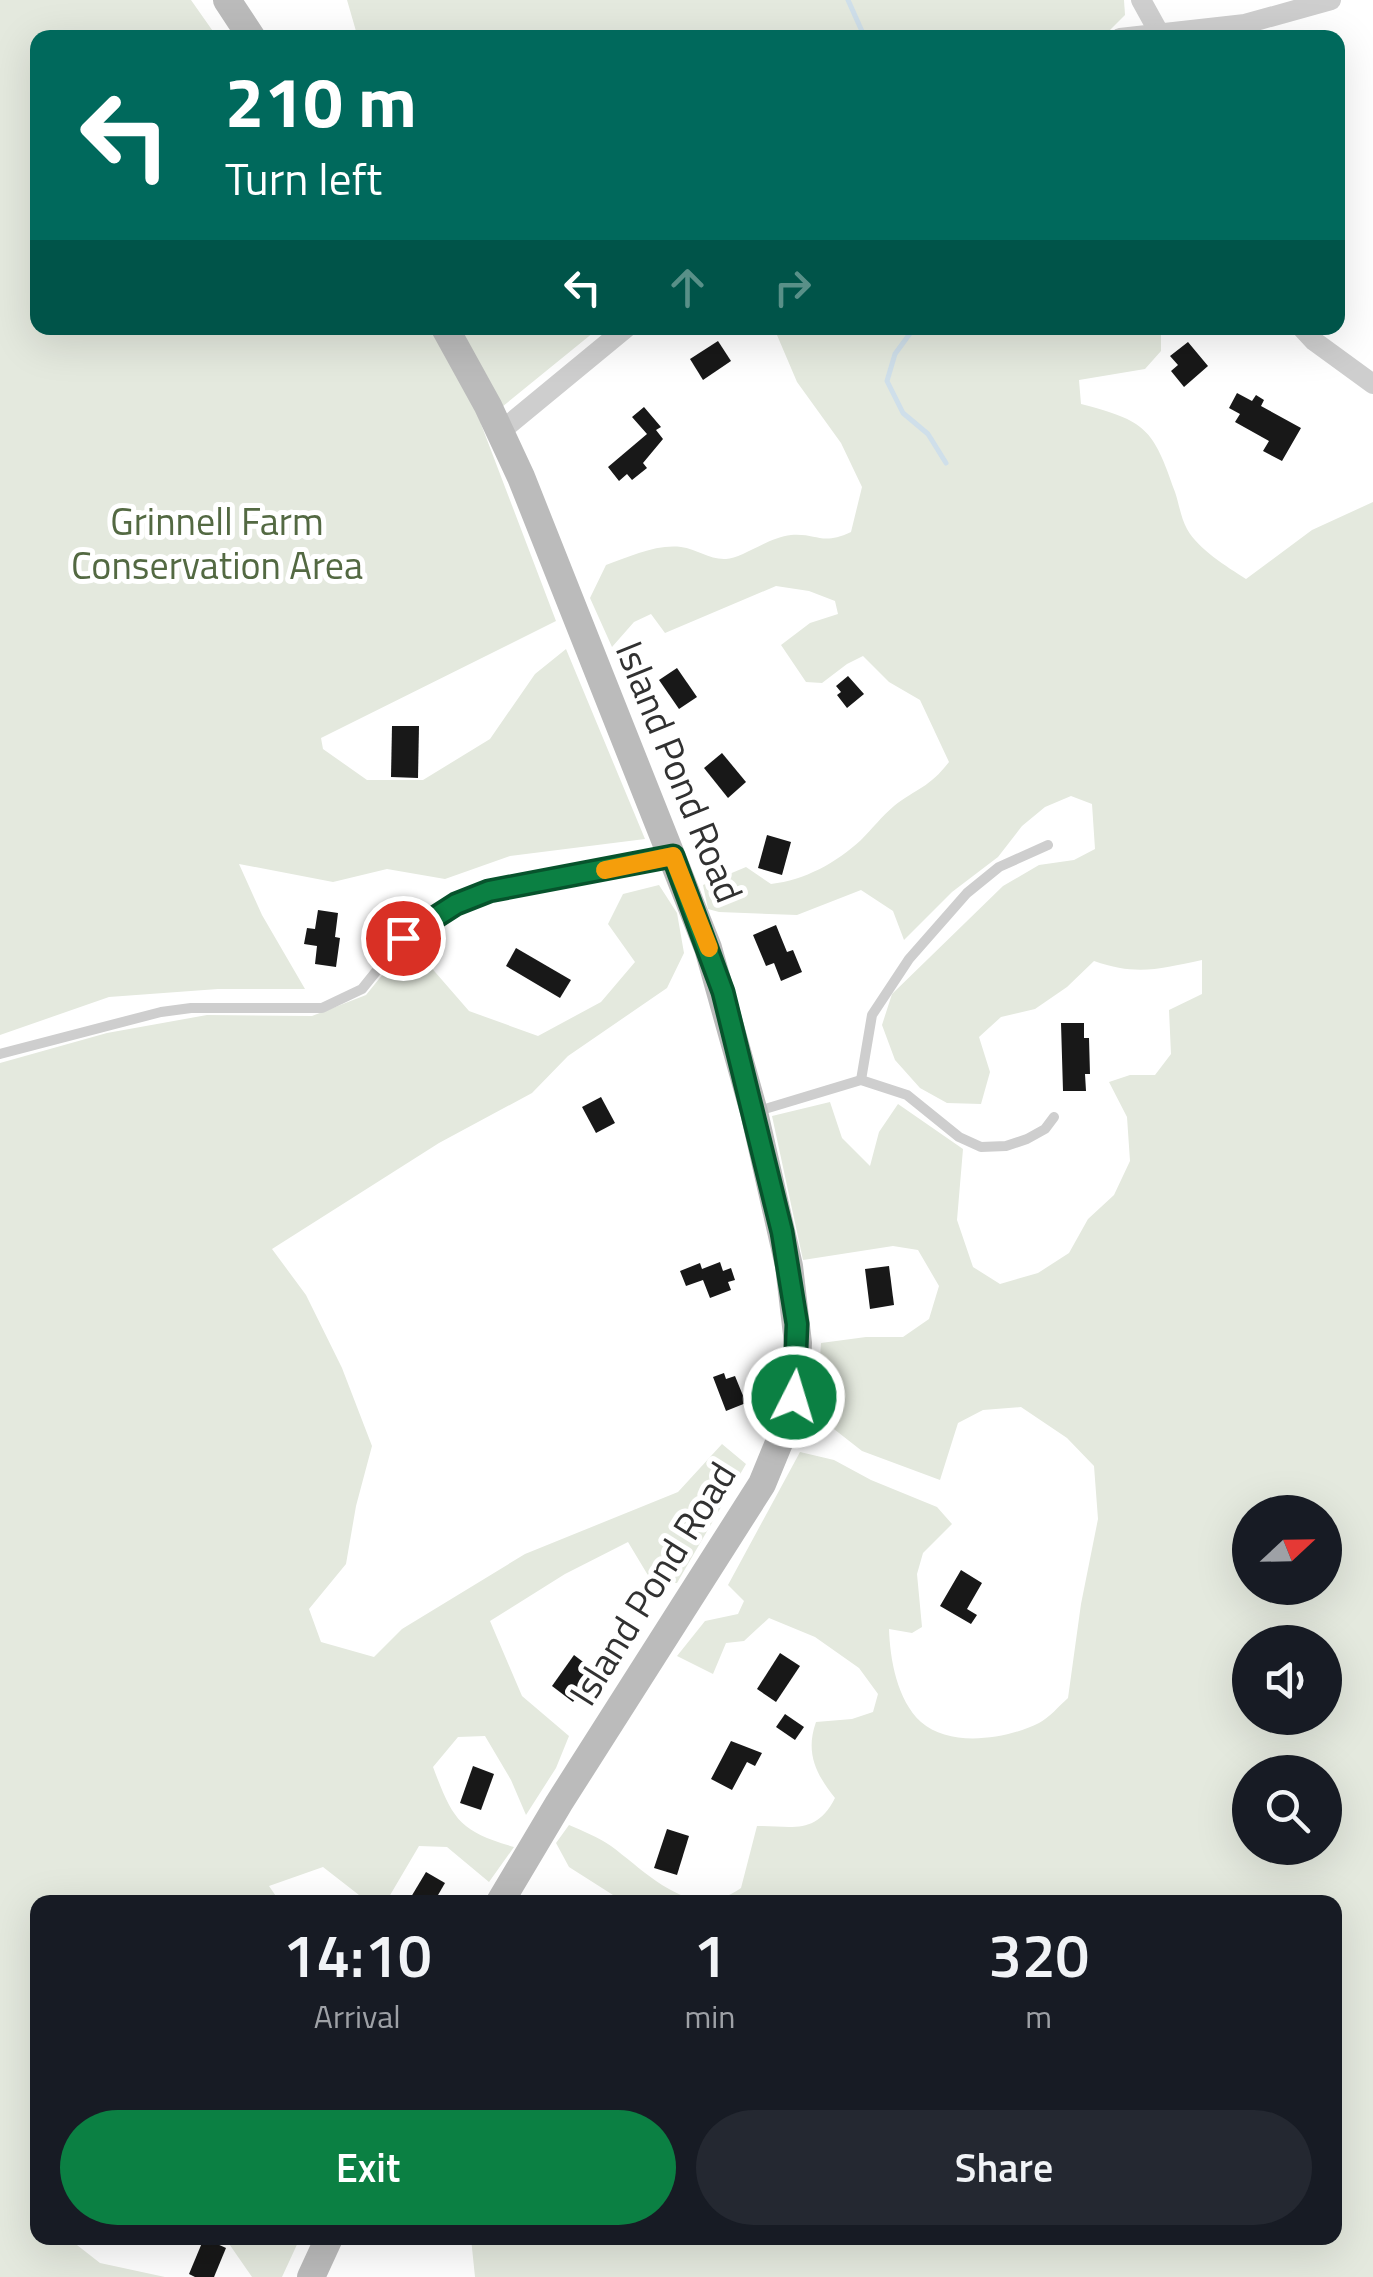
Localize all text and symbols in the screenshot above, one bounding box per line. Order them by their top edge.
text: 210 m [225,48,417,154]
icon: left [60,70,190,200]
text: Turn left [225,144,382,212]
icon: left [555,260,610,315]
icon: ahead [660,260,715,315]
icon: right [765,260,820,315]
park label: Grinnell Farm Conservation Area [71,492,363,594]
street label: Island Pond Road [601,632,759,911]
pin [361,896,446,981]
icon: arrive [376,911,431,966]
position arrow [742,1345,846,1449]
street label: Island Pond Road [554,1451,750,1716]
north arrow [1232,1495,1342,1605]
map controls [1232,1495,1342,1865]
button: sound [1232,1625,1342,1735]
button: search [1232,1755,1342,1865]
text: 14:10 [283,1909,432,2000]
text: 1 [693,1909,727,2000]
text: 320 [988,1909,1089,2000]
text: Arrival [314,1992,401,2040]
text: min [684,1992,735,2040]
text: m [1025,1992,1052,2040]
button: Exit [60,2110,676,2225]
button: Share [696,2110,1312,2225]

